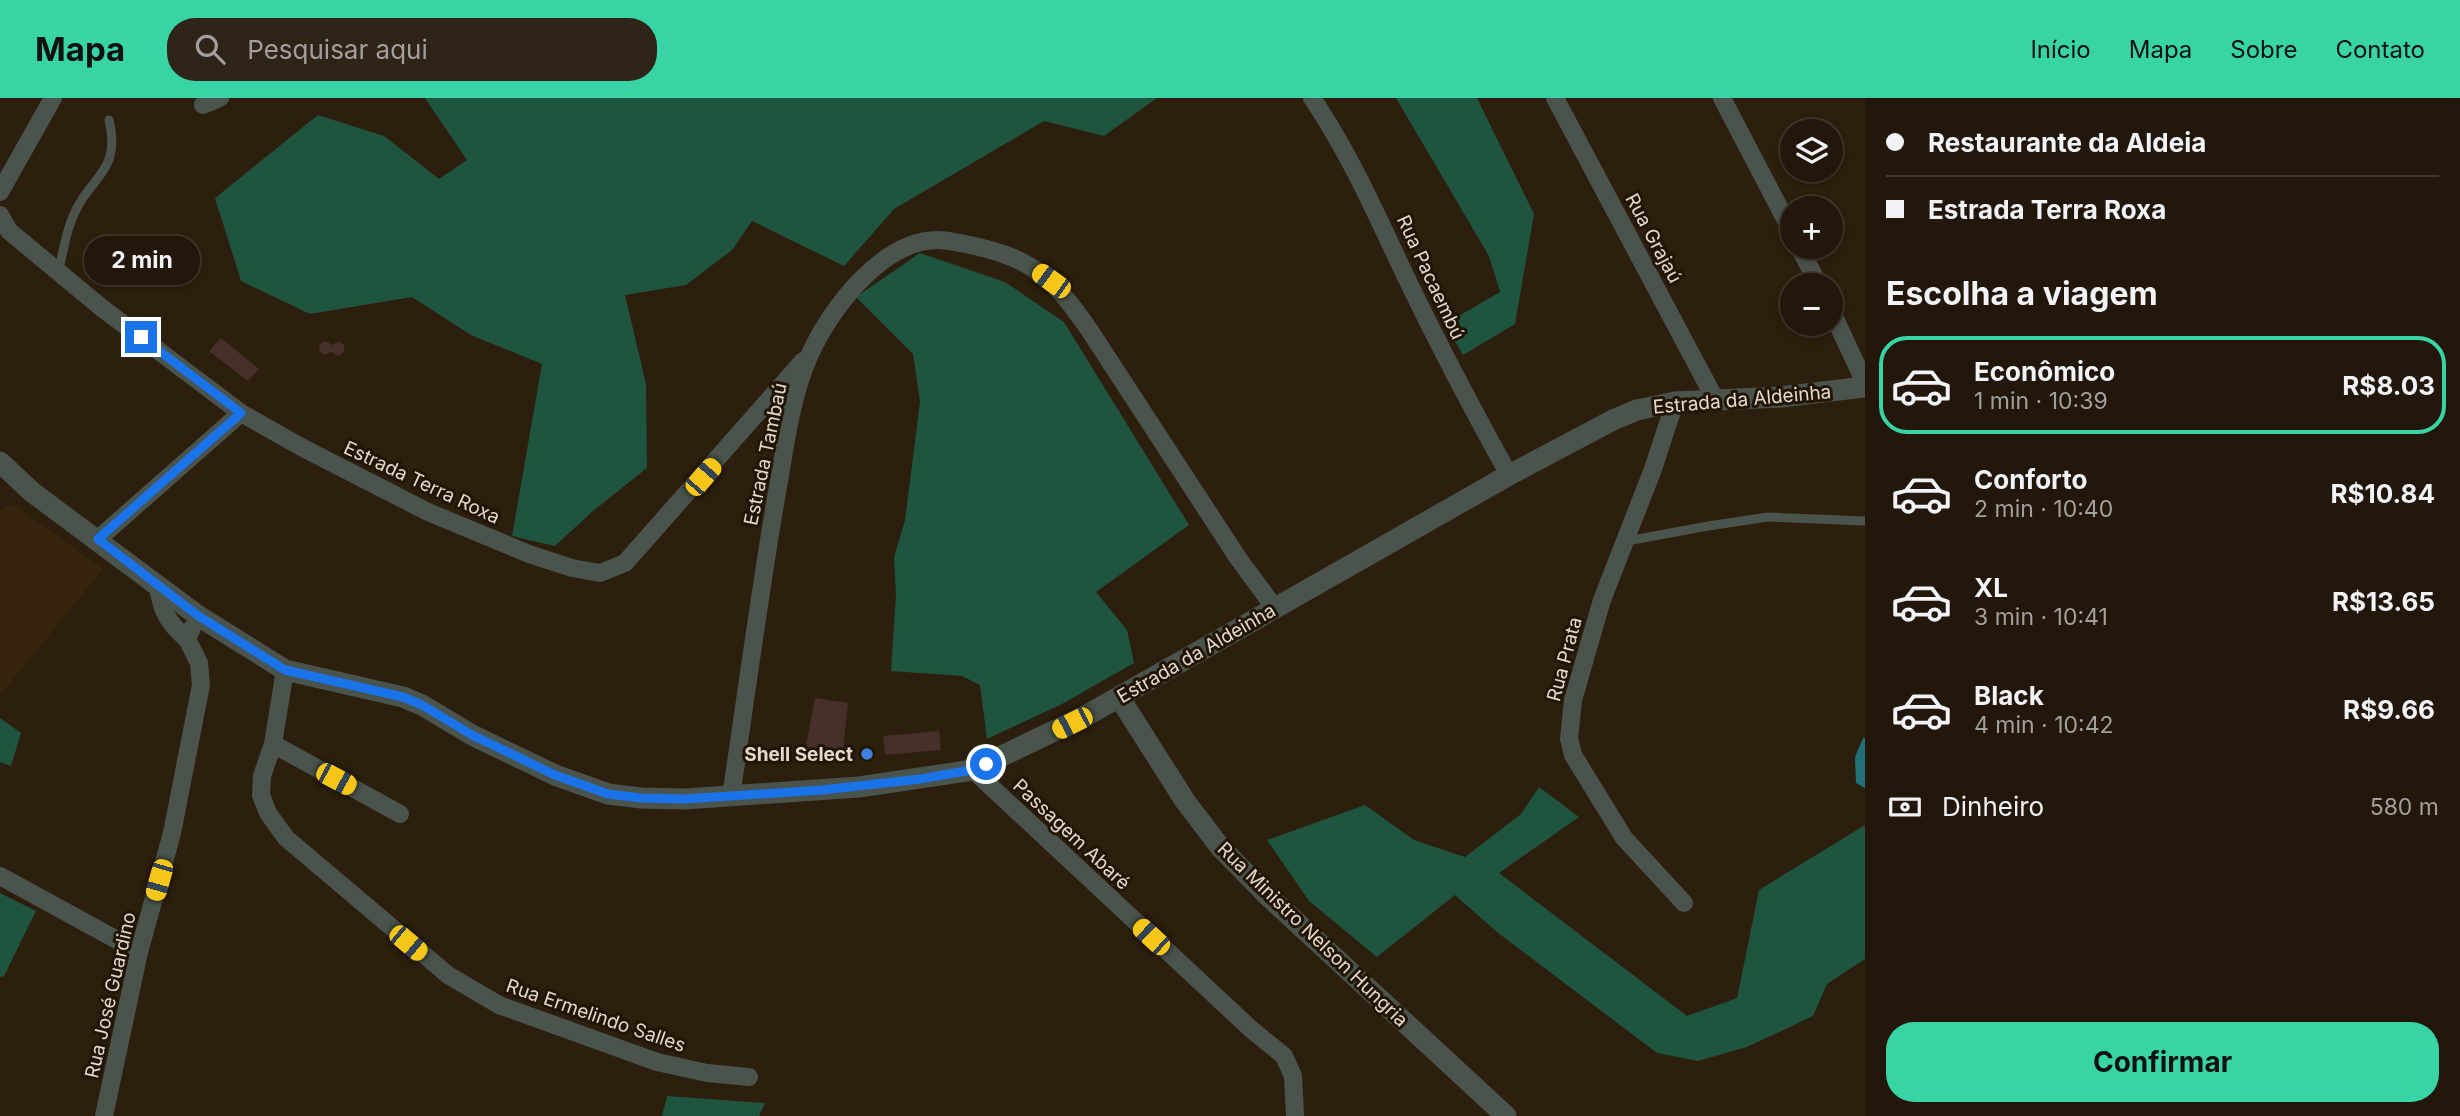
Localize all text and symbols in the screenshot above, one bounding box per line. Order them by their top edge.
search box [167,18,657,81]
text: Mapa [35,29,125,69]
icon: search [191,30,229,68]
text: Pesquisar aqui [247,34,428,65]
text: Início [2030,35,2091,64]
text: Mapa [2129,35,2192,64]
text: Sobre [2230,35,2297,64]
text: Contato [2335,35,2425,64]
map controls [1780,119,1843,336]
button: layers [1780,119,1843,182]
text: Restaurante da Aldeia [1928,127,2206,158]
street label: Rua Grajaú [1620,190,1687,287]
text: Estrada Terra Roxa [1928,194,2166,225]
button: + [1780,196,1843,259]
street label: Rua Pacaembú [1392,211,1469,343]
callout: 2 min [83,236,199,285]
text: 2 min [111,246,173,274]
car [1028,260,1075,302]
button: − [1780,273,1843,336]
text: Escolha a viagem [1886,274,2158,313]
route end [125,321,157,353]
icon: car [1890,354,1953,417]
text: Econômico [1974,356,2115,387]
text: R$8.03 [2342,370,2435,401]
street label: Estrada da Aldeinha [1652,380,1832,419]
street label: Estrada Tambaú [739,381,792,527]
text: 1 min · 10:39 [1974,387,2108,415]
street label: Estrada Terra Roxa [340,436,503,529]
car [682,454,725,500]
icon: car [1890,462,1953,525]
text: Conforto [1974,464,2087,495]
text: R$10.84 [2330,478,2435,509]
text: 2 min · 10:40 [1974,495,2113,523]
icon: car [1890,570,1953,633]
text: XL [1974,572,2008,603]
text: R$13.65 [2332,586,2435,617]
street label: Estrada da Aldeinha [1113,599,1279,708]
text: 3 min · 10:41 [1974,603,2108,631]
street label: Rua Prata [1542,614,1587,704]
icon: car [1890,678,1953,741]
text: Black [1974,680,2044,711]
text: R$9.66 [2343,694,2435,725]
car [1049,704,1096,742]
text: 4 min · 10:42 [1974,711,2114,739]
place label: Shell Select [744,743,853,766]
marker: Shell Select [859,746,875,762]
route start [970,748,1002,780]
car [313,760,360,798]
street label: Passagem Abaré [1008,774,1135,895]
icon: cash [1886,788,1924,826]
text: Dinheiro [1942,791,2044,822]
text: 580 m [2370,793,2439,821]
street label: Rua Ministro Nelson Hungria [1213,837,1413,1031]
car [144,857,175,903]
street label: Rua José Guardino [80,910,141,1080]
car [1129,915,1174,959]
car [386,921,431,965]
street label: Rua Ermelindo Salles [503,974,688,1057]
button: Confirmar [1886,1022,2439,1102]

